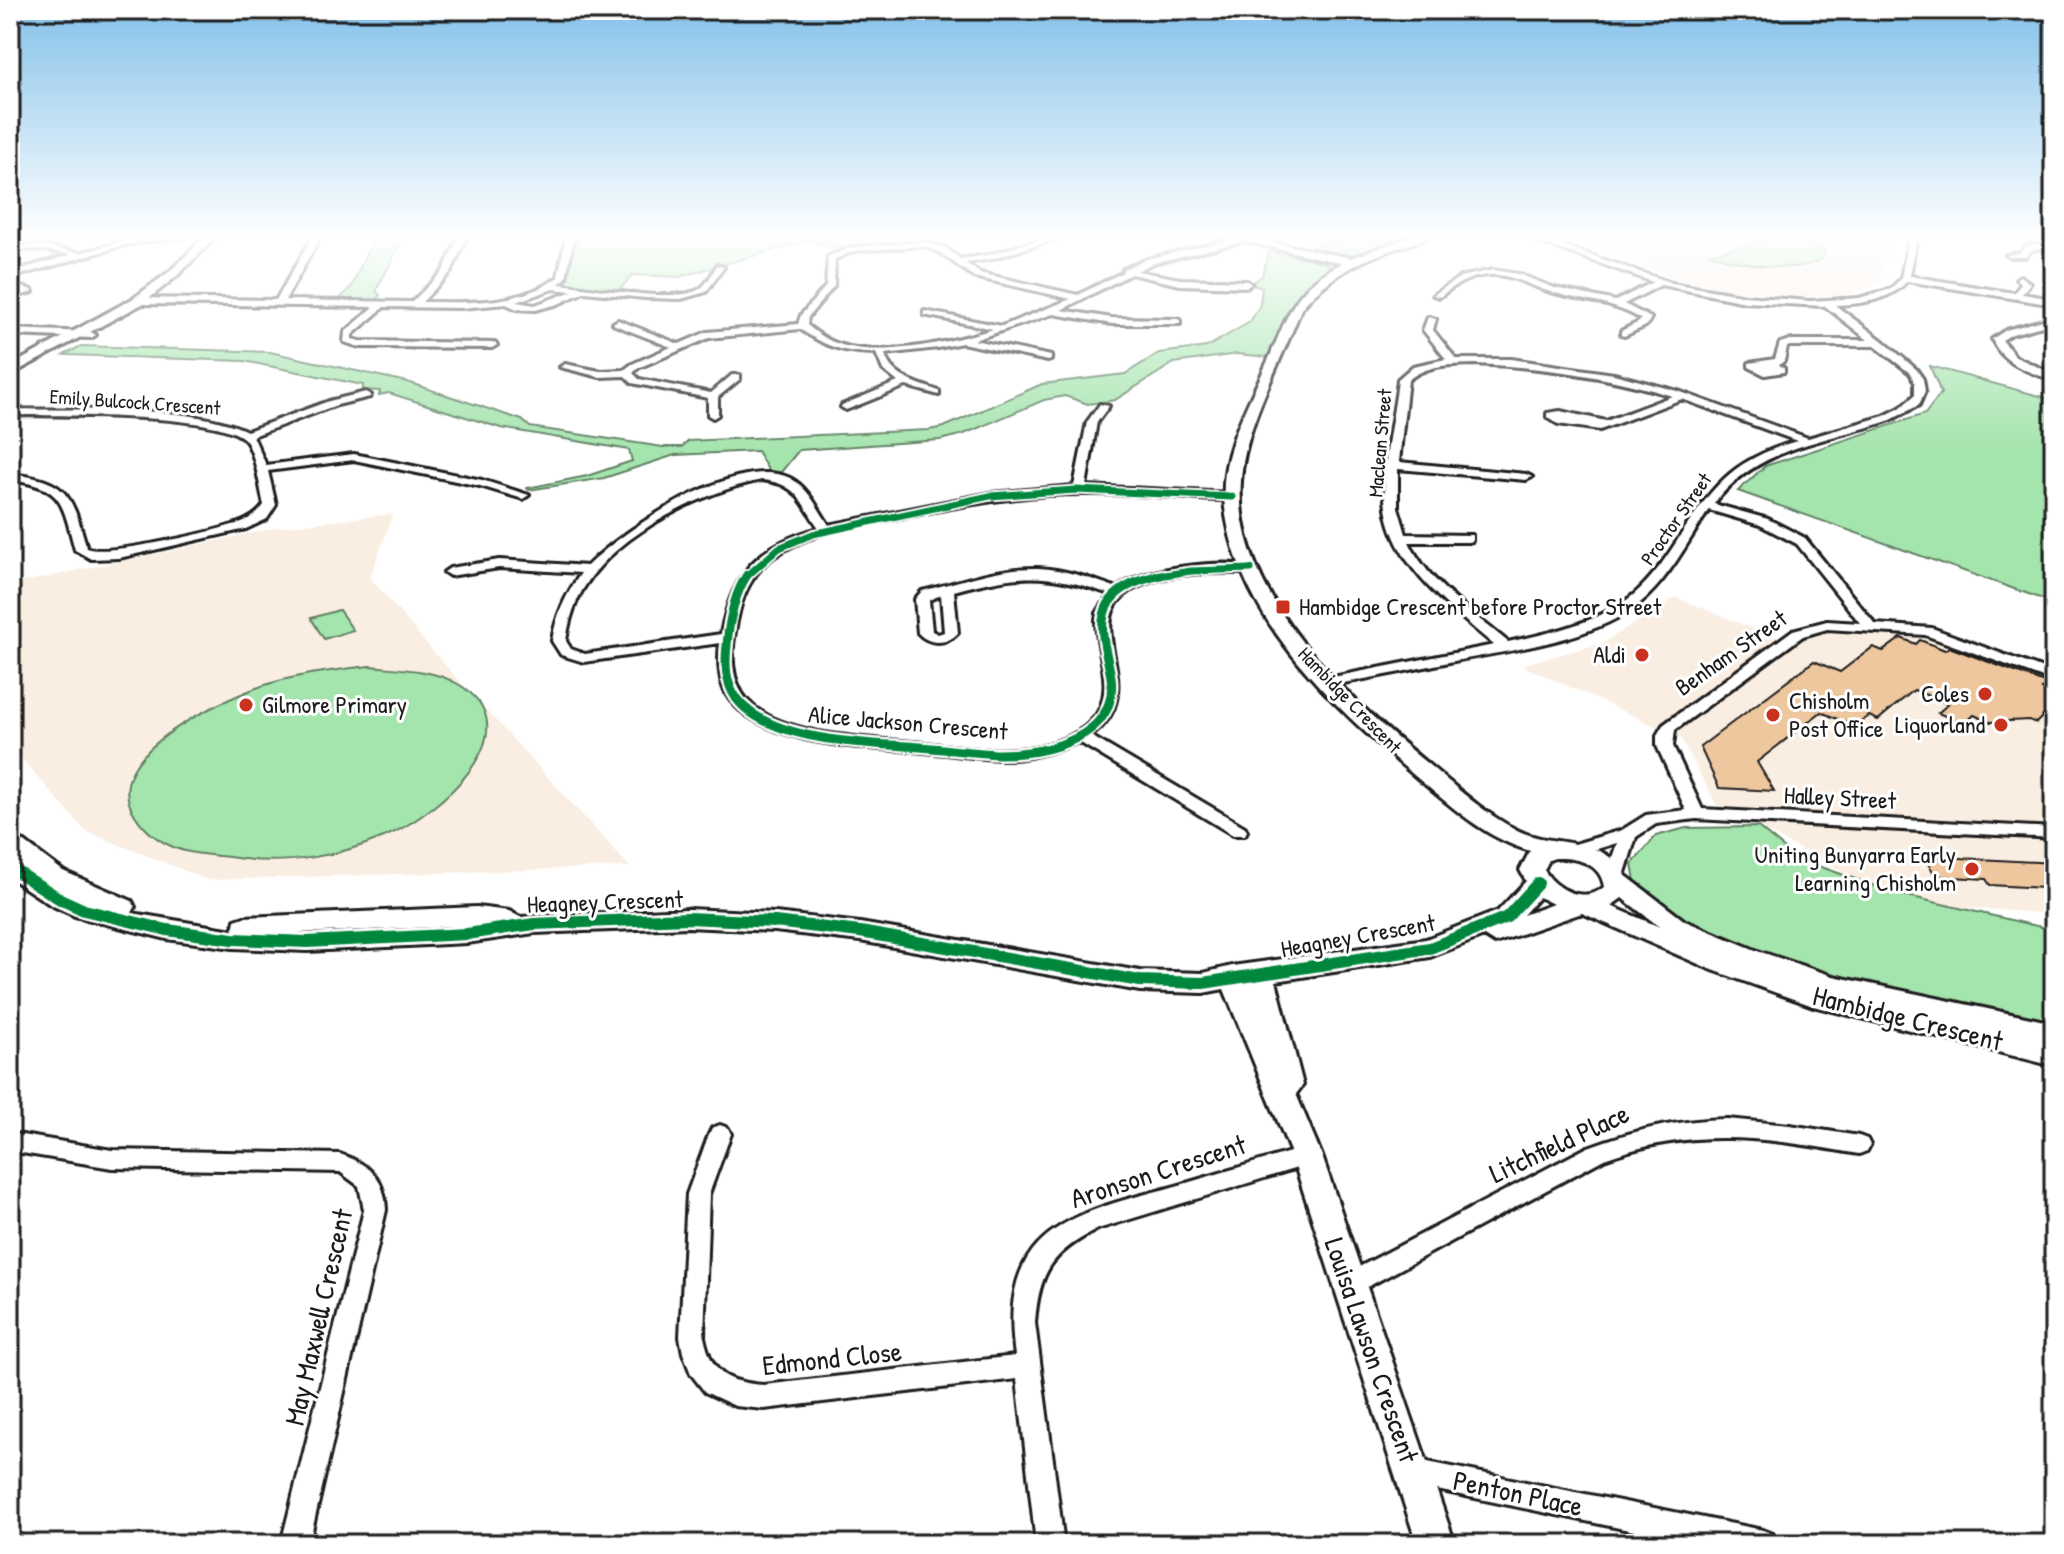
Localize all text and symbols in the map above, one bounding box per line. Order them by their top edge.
street label: Emily Bulcock Crescent [49,382,222,421]
street label: Maclean Street [1361,386,1398,498]
street label: Proctor Street [1634,466,1718,570]
place label: Hambidge Crescent before Proctor Street [1299,590,1662,622]
marker: Hambidge Crescent before Proctor Street [1274,598,1292,616]
street label: Benham Street [1668,601,1793,703]
place label: Aldi [1593,638,1626,670]
street label: Hambidge Crescent [1292,640,1409,760]
marker: Aldi [1633,646,1651,664]
place label: Coles [1921,677,1969,709]
place label: Chisholm Post Office [1789,684,1884,744]
marker: Coles [1976,685,1994,703]
place label: Gilmore Primary [262,688,407,720]
marker: Gilmore Primary [237,696,255,714]
street label: Alice Jackson Crescent [807,697,1010,747]
marker: Chisholm Post Office [1764,706,1782,724]
place label: Liquorland [1895,708,1985,740]
marker: Liquorland [1992,716,2010,734]
street label: Halley Street [1783,778,1898,816]
place label: Uniting Bunyarra Early Learning Chisholm [1755,838,1956,898]
marker: Uniting Bunyarra Early Learning Chisholm [1963,860,1981,878]
street label: Heagney Crescent [526,882,684,920]
street label: Heagney Crescent [1278,906,1438,964]
street label: Hambidge Crescent [1809,976,2007,1060]
street label: Litchfield Place [1483,1094,1635,1192]
street label: Aronson Crescent [1066,1125,1251,1217]
street label: May Maxwell Crescent [275,1205,361,1429]
street label: Louisa Lawson Crescent [1316,1233,1428,1468]
street label: Edmond Close [761,1332,903,1384]
street label: Penton Place [1450,1461,1586,1525]

